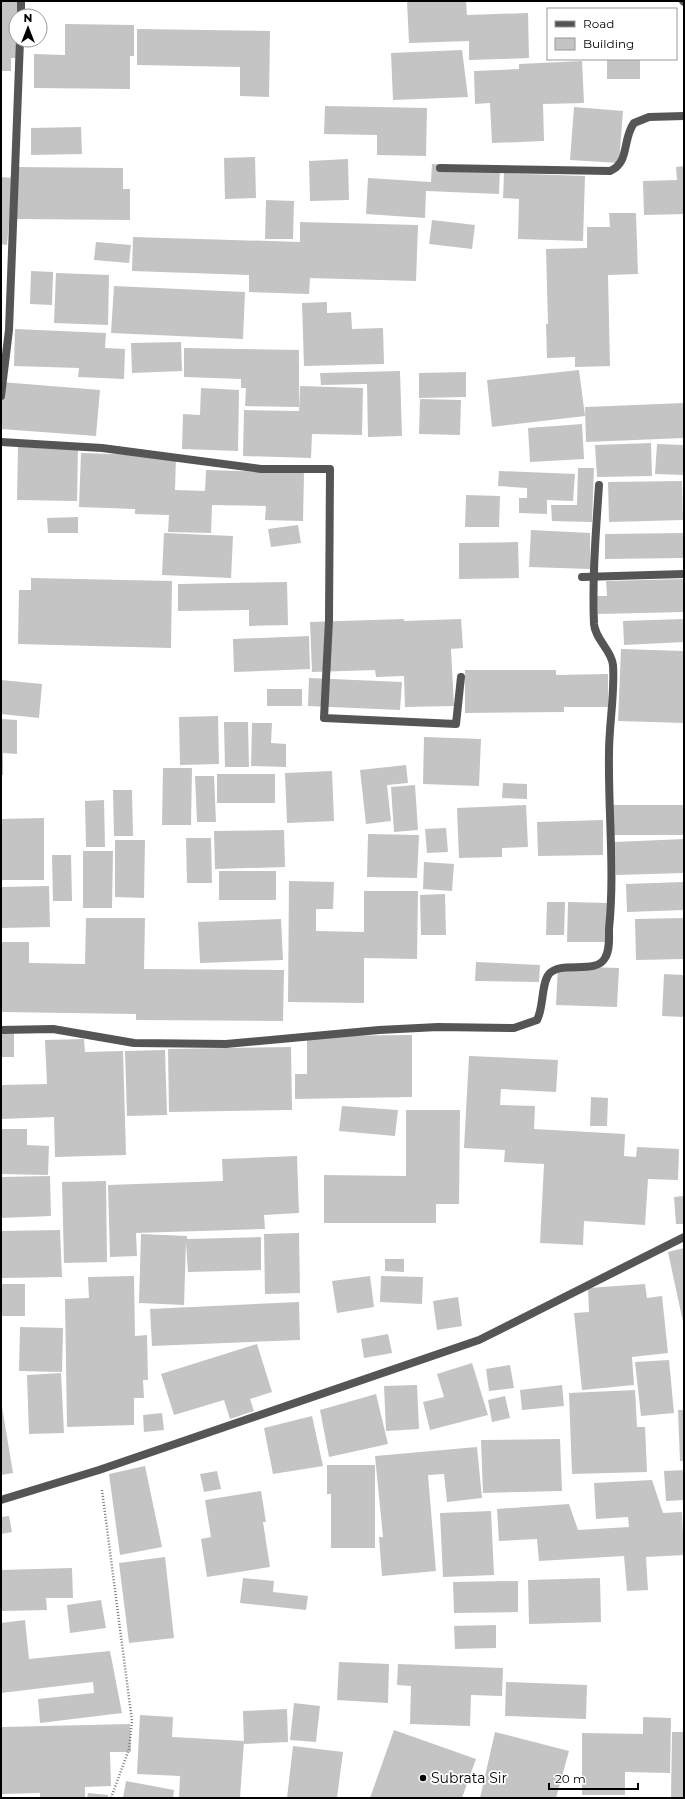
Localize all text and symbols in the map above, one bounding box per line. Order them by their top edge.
north arrow [8,8,48,48]
legend [547,8,677,60]
text: N [24,11,32,25]
text: Road [583,16,614,31]
text: Building [583,36,634,51]
scale bar [549,1765,638,1791]
place label: Subrata Sir [431,1769,508,1787]
text: 20 m [555,1771,586,1786]
marker: Subrata Sir [418,1773,428,1783]

